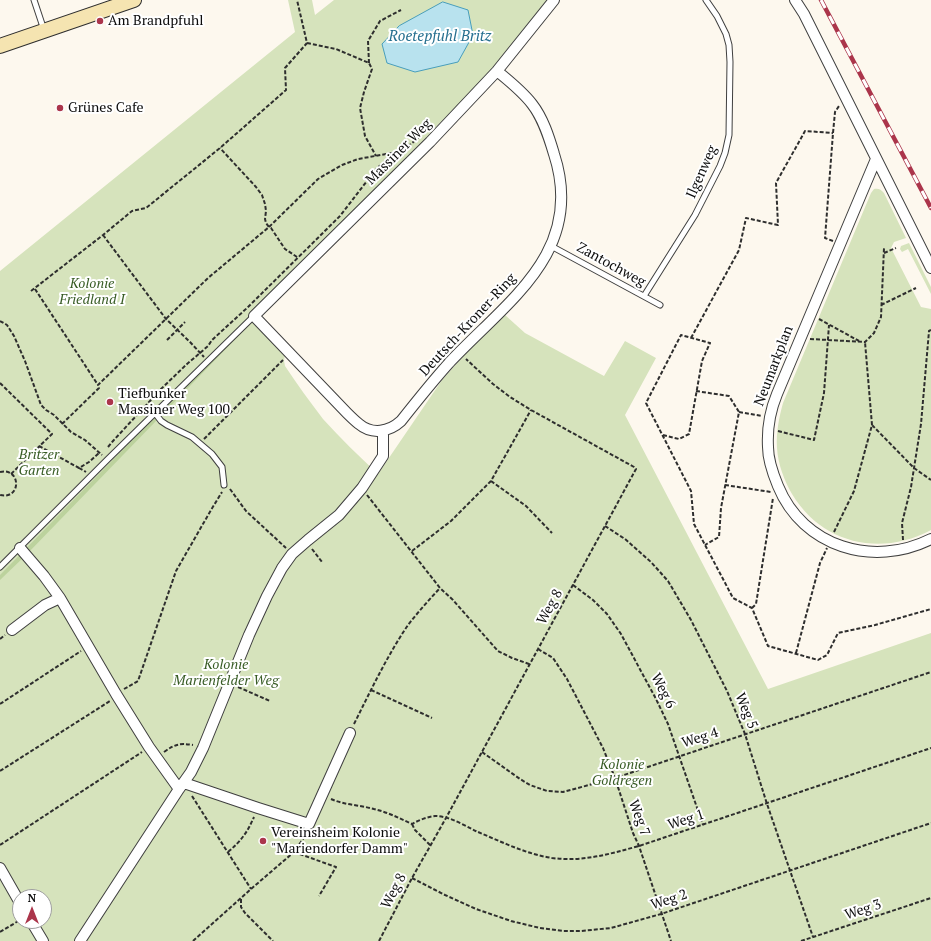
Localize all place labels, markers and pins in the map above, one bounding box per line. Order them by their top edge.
place label: Am Brandpfuhl [108,13,203,29]
marker: Am Brandpfuhl [95,16,105,26]
place label: Grünes Cafe [68,100,144,116]
marker: Grünes Cafe [55,103,65,113]
place label: Tiefbunker Massiner Weg 100 [118,386,230,418]
marker: Tiefbunker Massiner Weg 100 [105,397,115,407]
place label: Vereinsheim Kolonie "Mariendorfer Damm" [271,825,408,858]
marker: Vereinsheim Kolonie "Mariendorfer Damm" [258,836,268,846]

